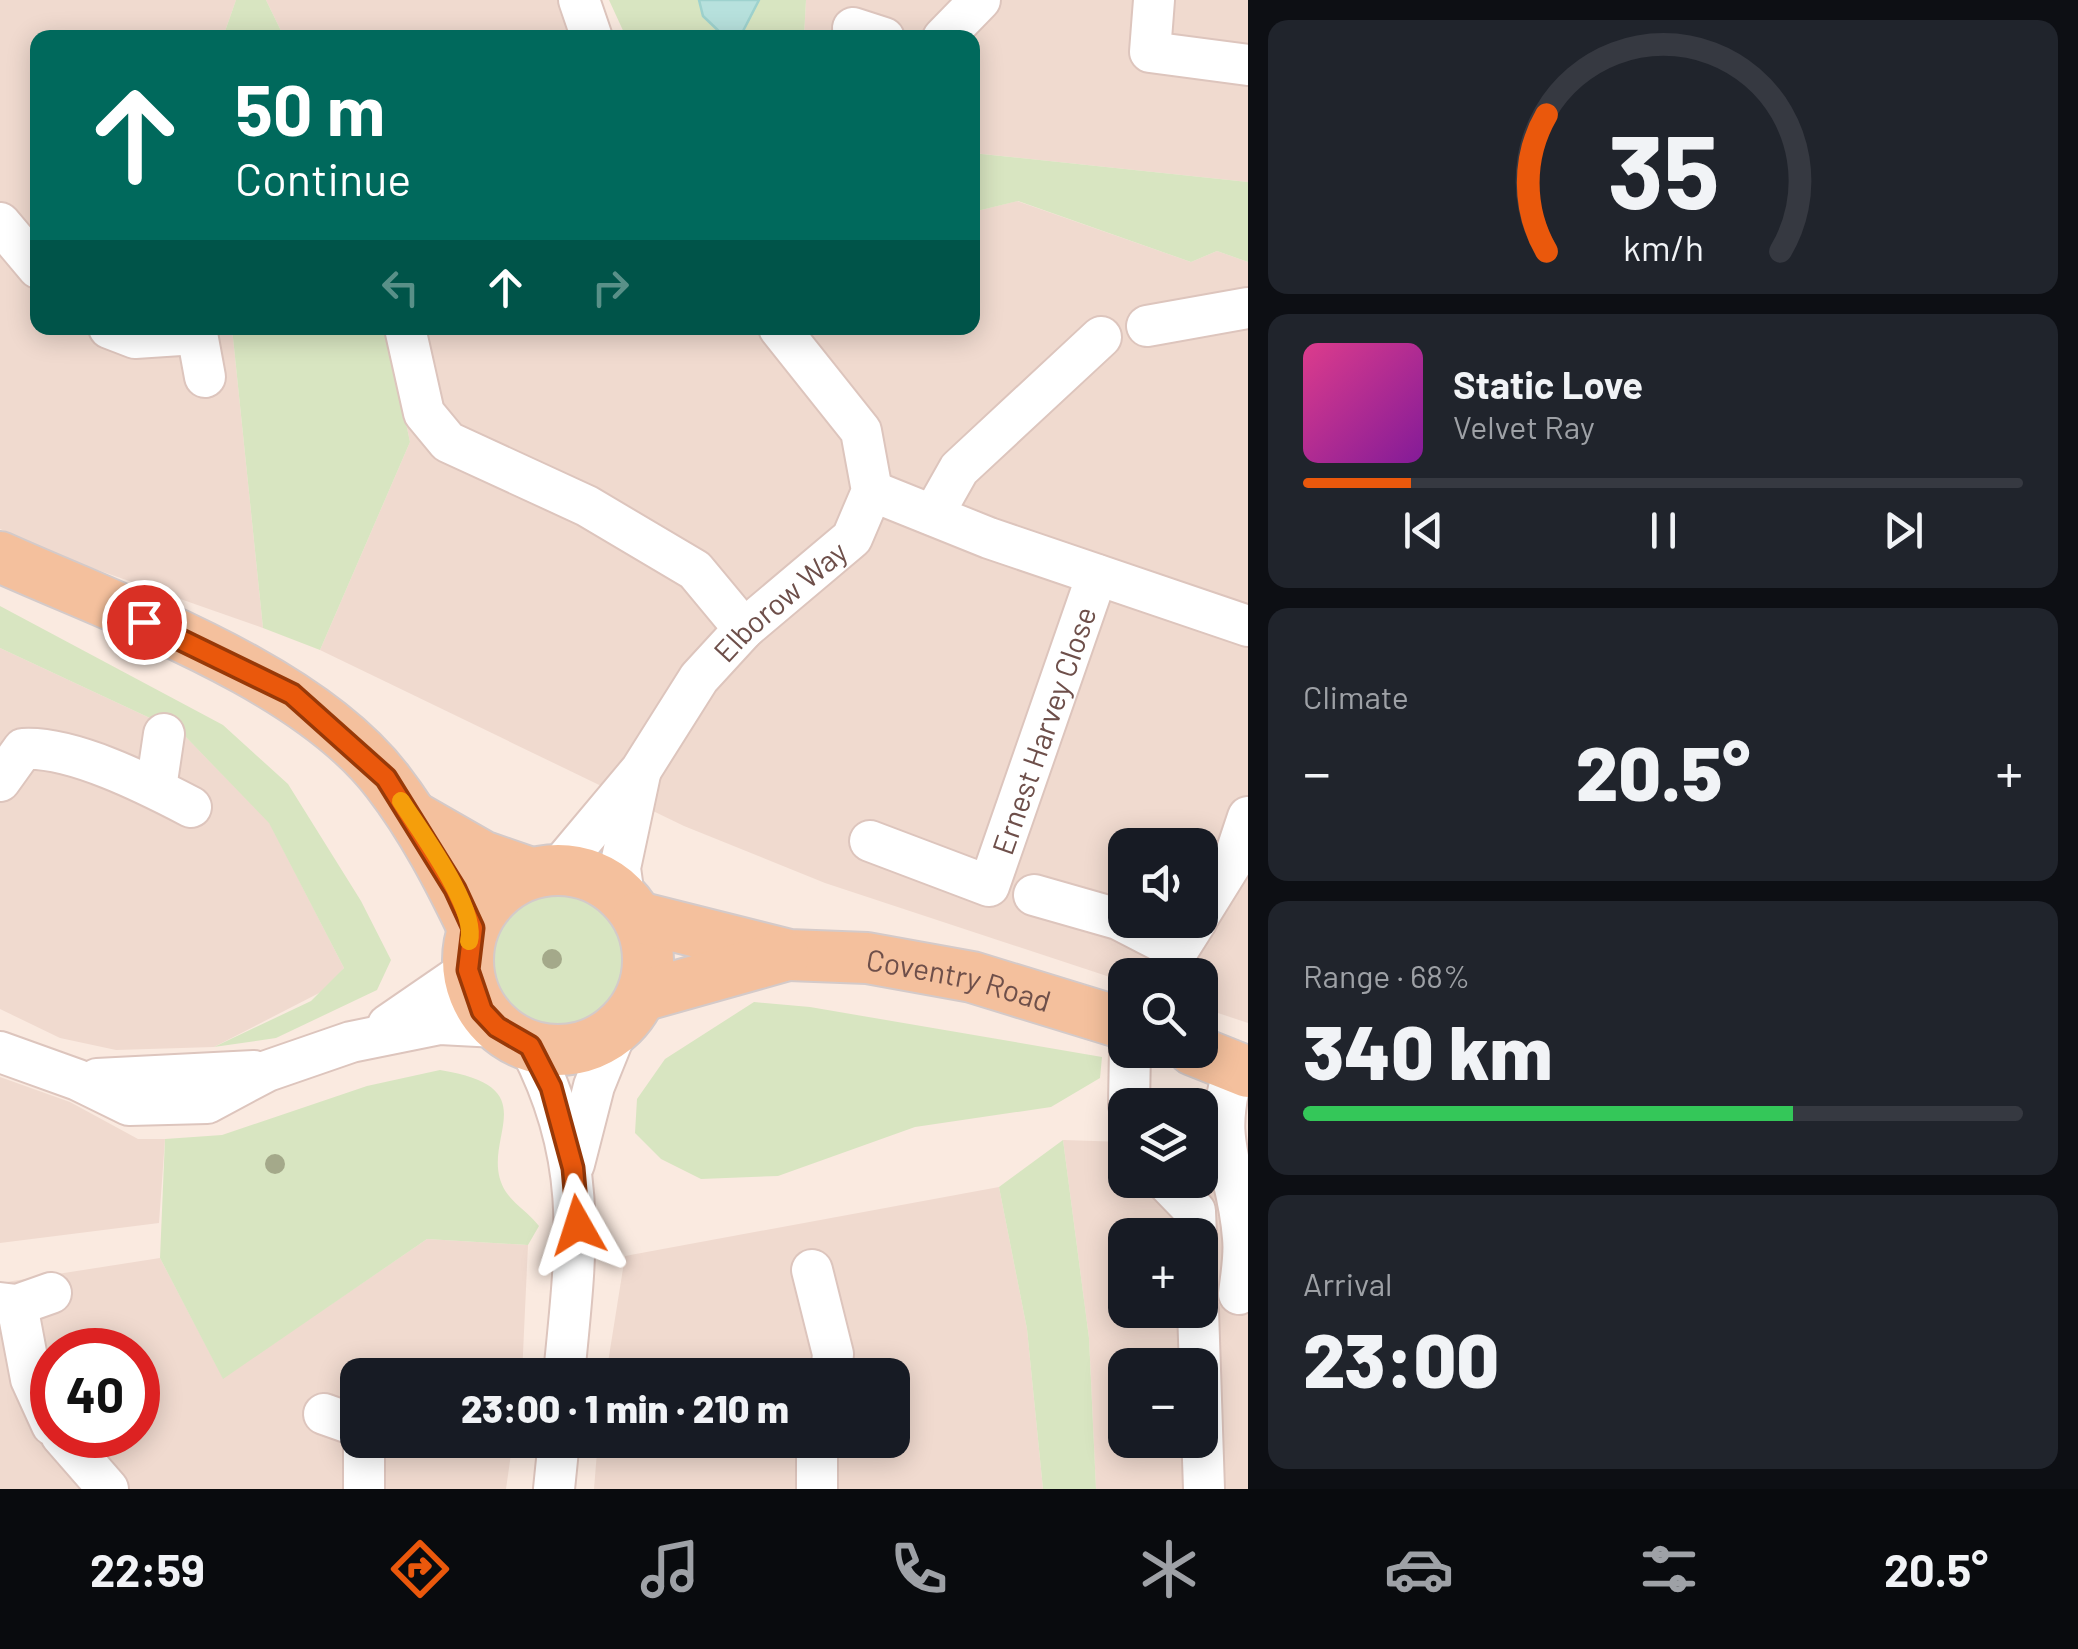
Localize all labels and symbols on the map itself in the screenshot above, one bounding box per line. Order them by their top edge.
street label: Elborow Way [705,532,854,669]
pin [102,580,187,665]
street label: Ernest Harvey Close [983,602,1103,859]
street label: Coventry Road [864,940,1056,1018]
position arrow [526,1173,630,1277]
speed limit sign: 40 [30,1328,160,1458]

